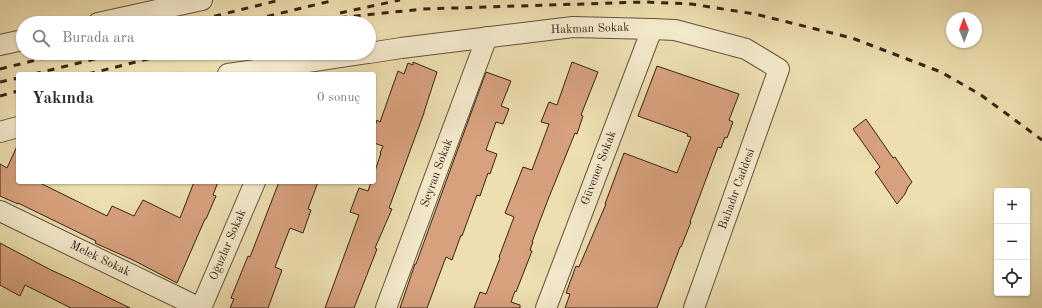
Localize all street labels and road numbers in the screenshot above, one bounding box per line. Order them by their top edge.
street label: Hakman Sokak [550,22,630,36]
street label: Güvener Sokak [579,129,619,207]
street label: Seyran Sokak [419,137,455,209]
street label: Bahadır Caddesi [717,147,757,231]
street label: Oğuzlar Sokak [208,208,248,282]
street label: Melek Sokak [68,239,132,279]

